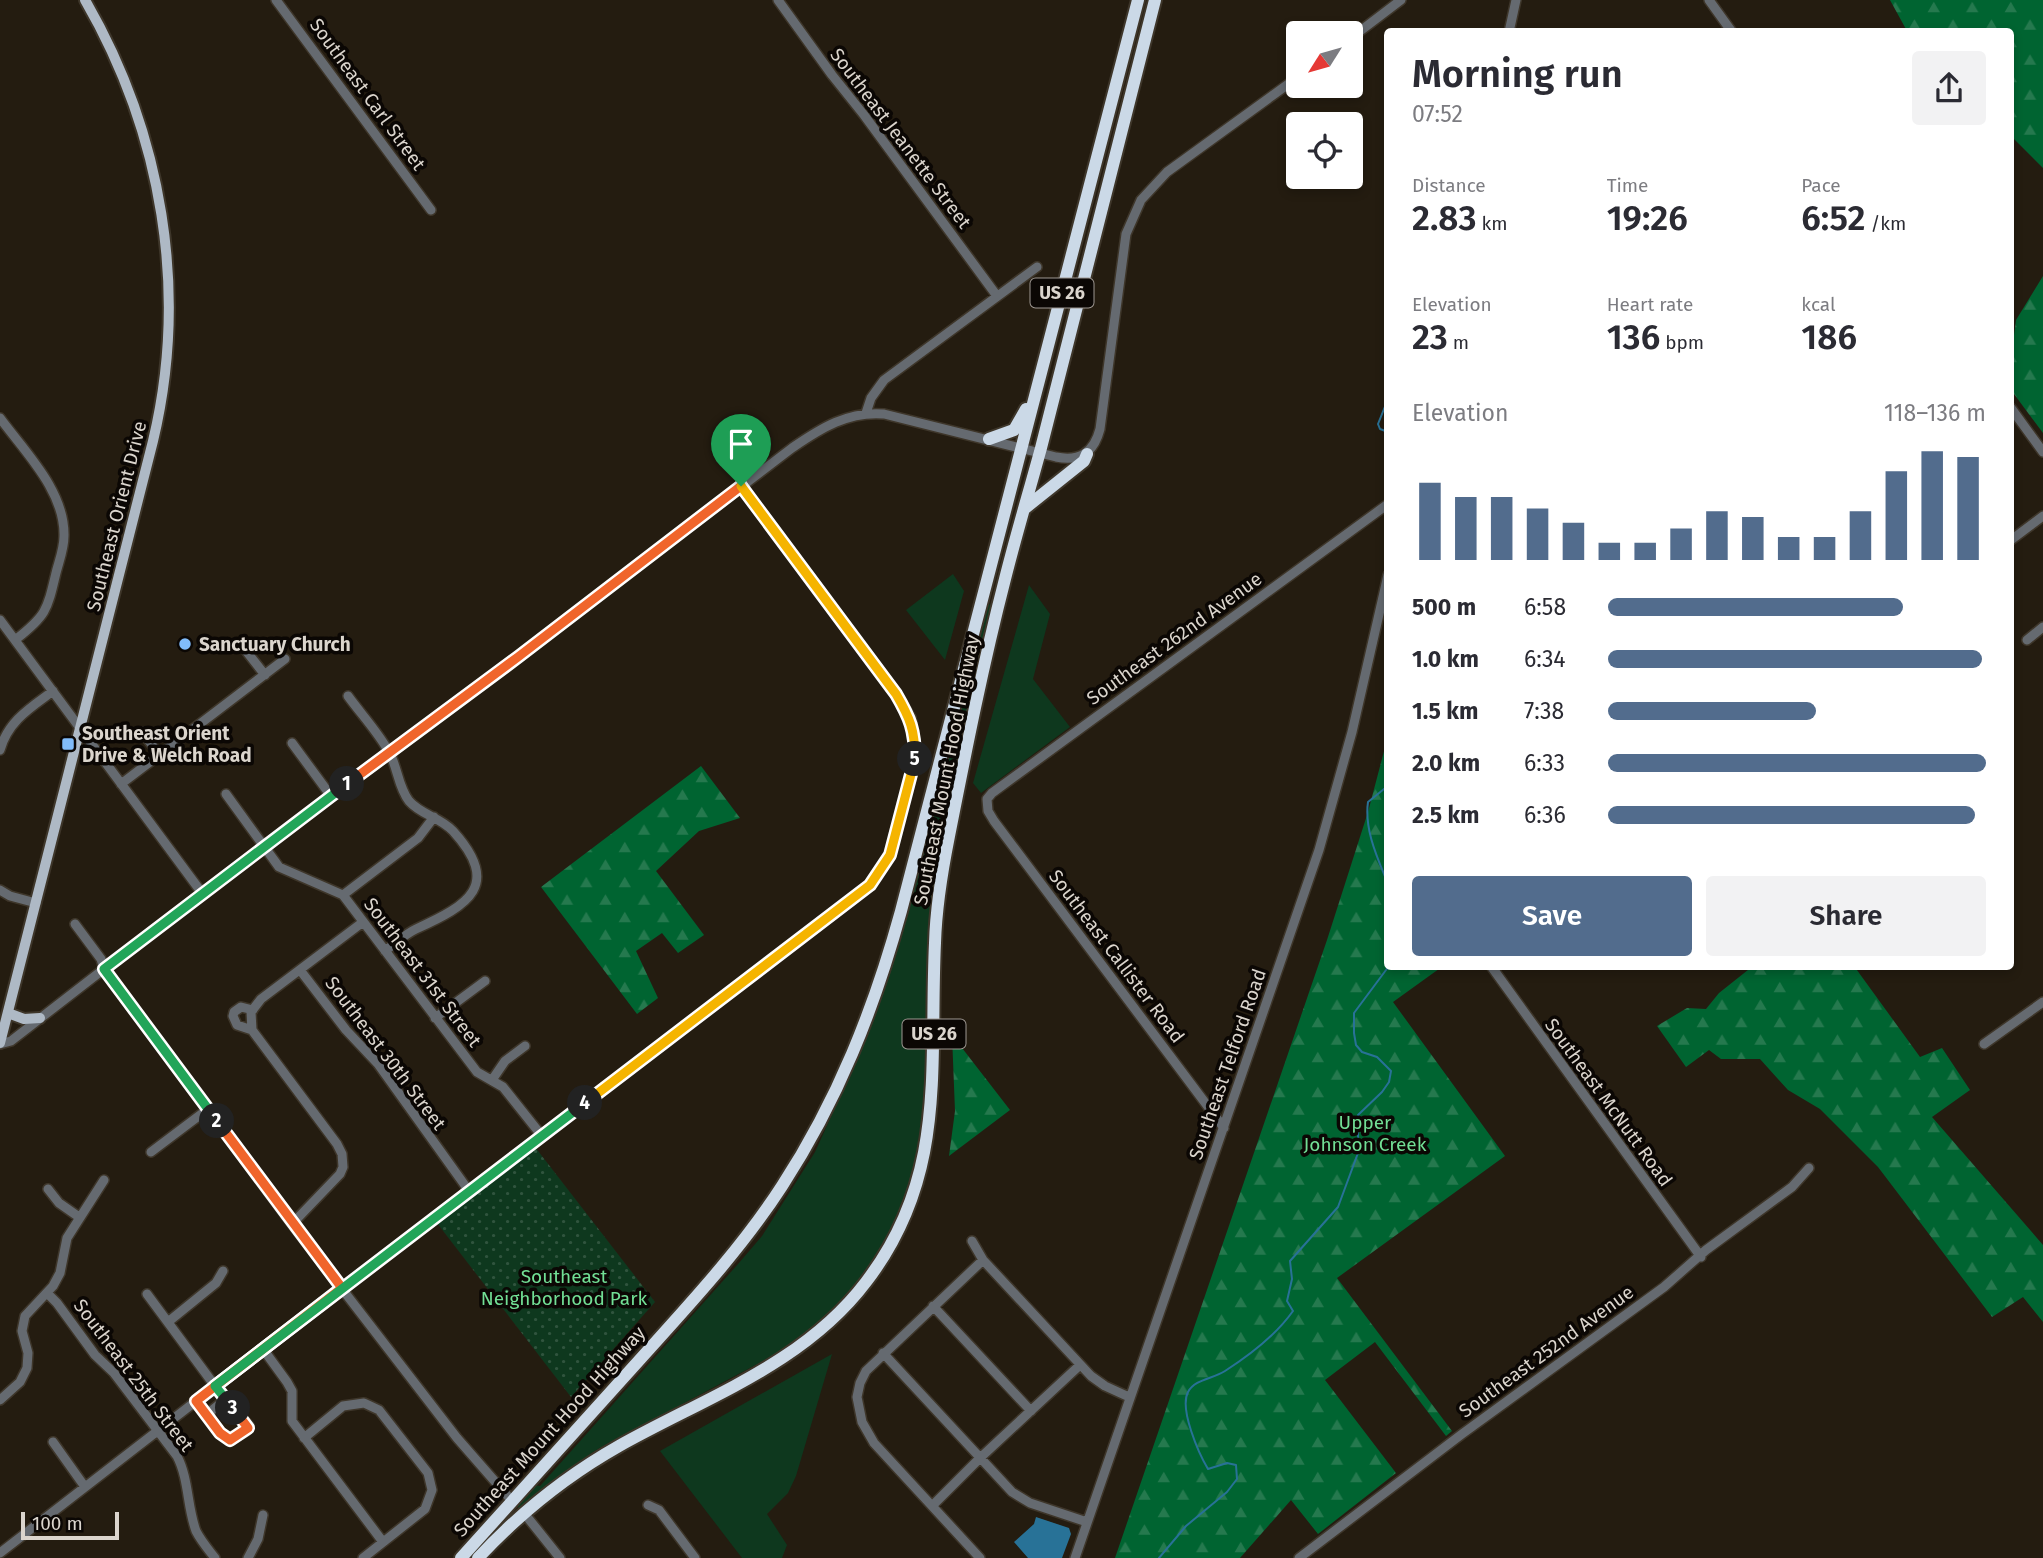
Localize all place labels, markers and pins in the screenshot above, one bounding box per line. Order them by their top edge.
pin [711,414,771,486]
place label: Sanctuary Church [199,633,351,656]
marker: Sanctuary Church [177,636,193,652]
place label: Southeast Orient Drive & Welch Road [82,722,252,767]
marker: Southeast Orient Drive & Welch Road [60,736,76,752]
pin: 5 [898,742,932,776]
pin: 1 [330,766,364,802]
pin: 4 [568,1086,602,1120]
pin: 2 [200,1104,234,1138]
pin: 3 [216,1390,250,1426]

